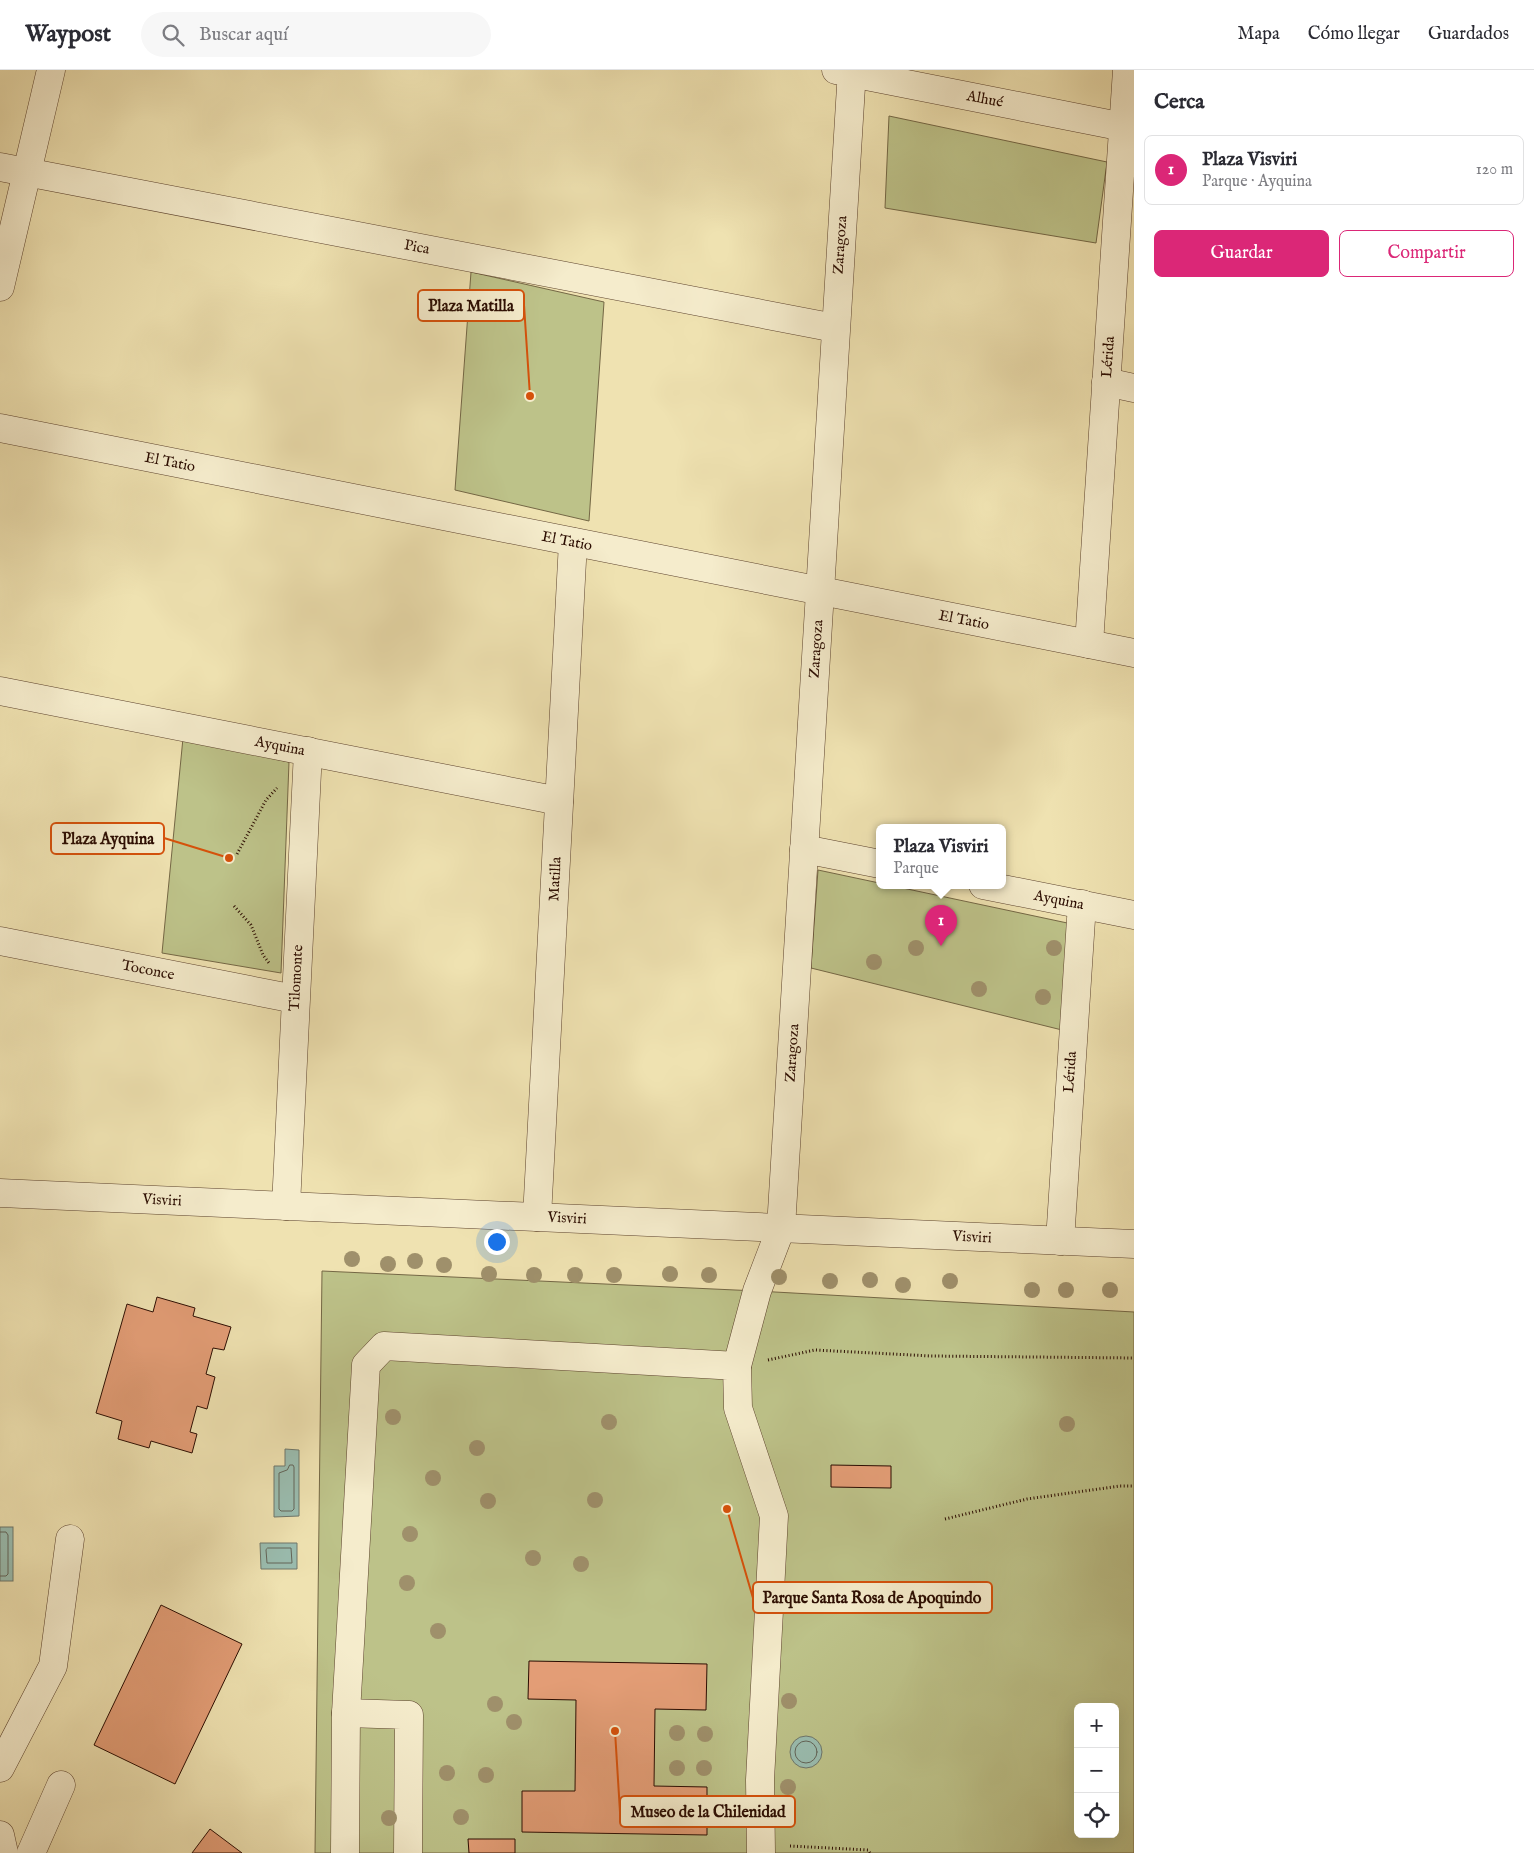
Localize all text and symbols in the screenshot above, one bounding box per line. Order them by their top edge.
search box [141,12,491,57]
text: Waypost [25,19,111,50]
icon: search [159,21,187,49]
text: Buscar aquí [199,23,288,47]
text: Mapa [1237,23,1280,46]
text: Cómo llegar [1308,23,1400,46]
text: Guardados [1428,23,1509,46]
street label: Alhué [964,86,1005,112]
text: Cerca [1154,89,1204,116]
text: Plaza Visviri [1202,148,1297,172]
text: 1 [1168,160,1174,180]
text: 120 m [1476,160,1513,180]
text: Parque · Ayquina [1202,172,1312,192]
street label: Zaragoza [828,215,852,275]
button: Guardar [1154,230,1329,277]
button: Compartir [1339,230,1514,277]
street label: Pica [403,235,432,259]
callout: Plaza Matilla [418,290,524,321]
text: Plaza Matilla [428,297,515,317]
street label: Lérida [1097,335,1119,378]
street label: El Tatio [143,448,197,476]
street label: El Tatio [540,527,594,555]
street label: El Tatio [937,606,991,634]
street label: Zaragoza [804,619,828,679]
street label: Ayquina [252,732,307,760]
callout: Plaza Ayquina [51,823,164,854]
popup [876,824,1006,889]
text: Plaza Ayquina [62,830,155,850]
text: Plaza Visviri [893,835,989,859]
street label: Matilla [544,856,566,902]
text: Parque [893,859,939,879]
street label: Ayquina [1031,886,1086,914]
pin: 1 [925,905,957,946]
street label: Tilomonte [285,944,307,1012]
street label: Toconce [120,956,176,984]
street label: Zaragoza [780,1023,804,1083]
street label: Lérida [1059,1050,1081,1093]
street label: Visviri [141,1189,182,1211]
street label: Visviri [546,1207,587,1229]
street label: Visviri [951,1226,992,1248]
your location [484,1229,510,1255]
callout: Parque Santa Rosa de Apoquindo [753,1582,992,1613]
text: Parque Santa Rosa de Apoquindo [763,1589,982,1609]
map controls [1074,1703,1119,1838]
button: + [1074,1703,1119,1748]
button: − [1074,1748,1119,1793]
button: locate [1074,1793,1119,1838]
callout: Museo de la Chilenidad [620,1796,795,1827]
text: Museo de la Chilenidad [631,1803,786,1823]

